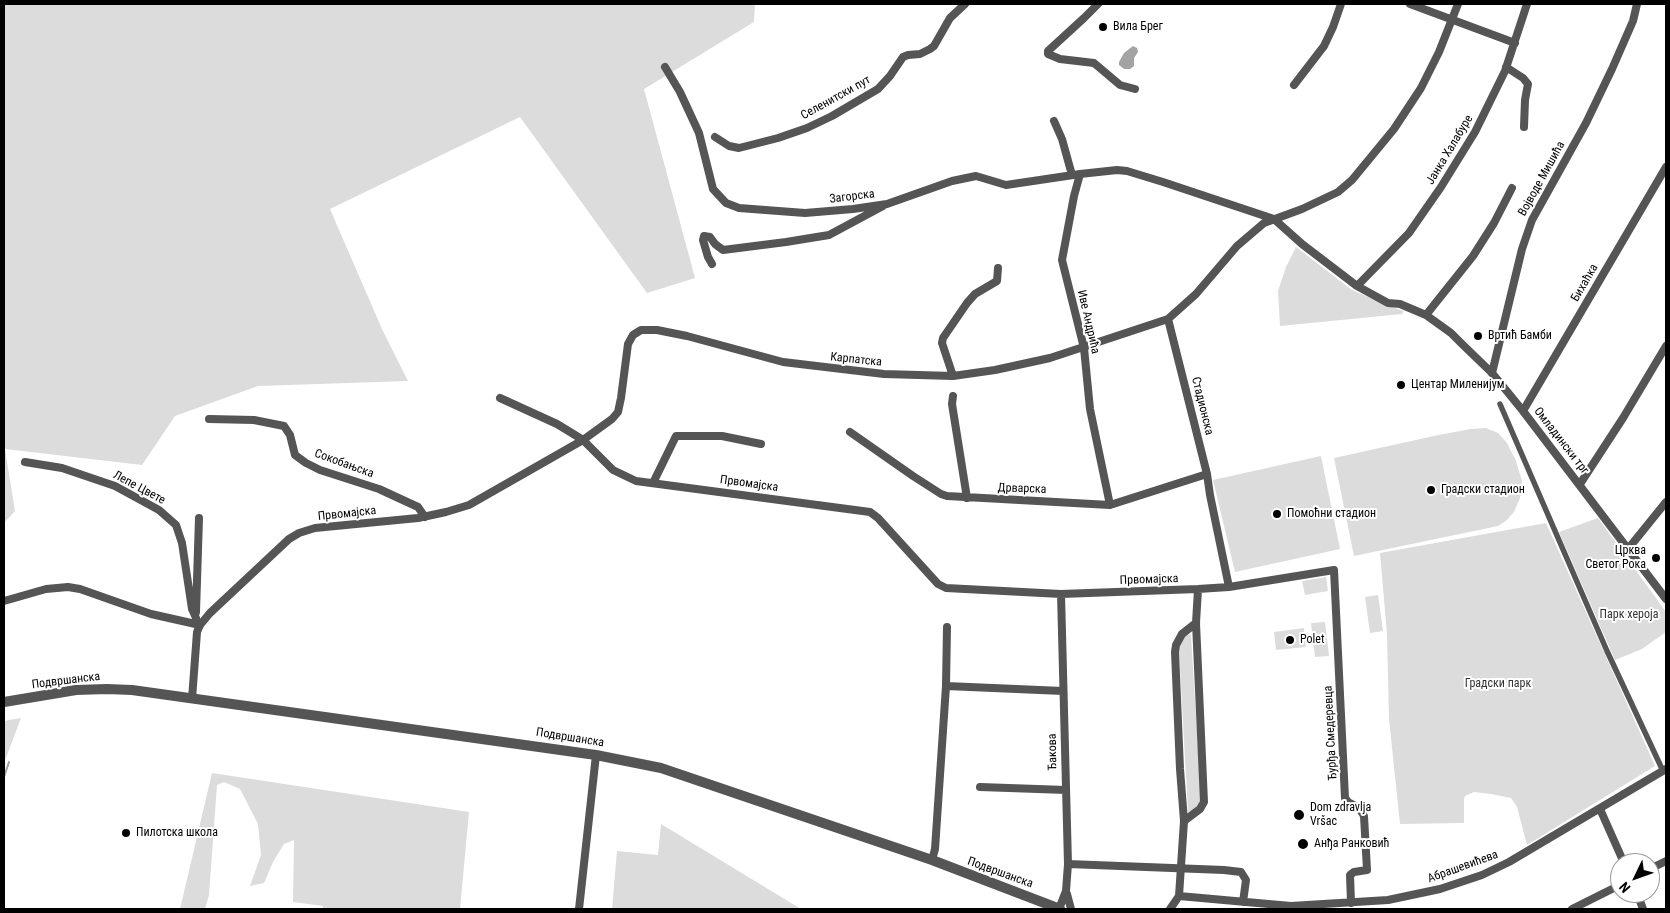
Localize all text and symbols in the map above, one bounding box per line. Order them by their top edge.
place label: Вила Брег [1113,20,1163,34]
marker: Вила Брег [1097,21,1109,33]
street label: Селенитски пут [799,73,873,123]
street label: Јанка Халабуре [1424,113,1476,187]
street label: Војводе Мишића [1516,139,1568,219]
street label: Загорска [829,187,875,207]
street label: Бихаћка [1568,262,1602,304]
street label: Иве Андрића [1074,289,1102,355]
place label: Вртић Бамби [1488,329,1552,343]
marker: Вртић Бамби [1472,330,1484,342]
street label: Карпатска [829,350,883,370]
street label: Стадионска [1188,375,1216,437]
place label: Центар Миленијум [1411,378,1504,392]
marker: Центар Миленијум [1395,379,1407,391]
street label: Омладински трг [1530,405,1592,477]
street label: Сокобањска [312,447,376,481]
street label: Лепе Цвете [110,468,168,508]
street label: Првомајска [719,473,779,495]
street label: Дрварска [997,481,1047,497]
place label: Градски стадион [1441,483,1525,497]
marker: Градски стадион [1425,484,1437,496]
street label: Првомајска [317,504,377,524]
place label: Помоћни стадион [1287,507,1376,521]
marker: Помоћни стадион [1271,508,1283,520]
place label: Црква Светог Рока [1585,544,1646,572]
marker: Црква Светог Рока [1650,552,1662,564]
street label: Првомајска [1119,572,1179,588]
park label: Парк хероја [1600,608,1658,622]
place label: Polet [1300,633,1325,647]
marker: Polet [1284,634,1296,646]
street label: Подвршанска [31,670,101,692]
park label: Градски парк [1465,677,1531,691]
street label: Ђурђа Смедеревца [1321,685,1341,781]
street label: Подвршанска [535,726,605,750]
street label: Ђакова [1045,733,1061,771]
place label: Dom zdravlja Vršac [1310,801,1371,829]
marker: Dom zdravlja Vršac [1292,808,1306,822]
place label: Пилотска школа [136,826,218,840]
marker: Пилотска школа [120,827,132,839]
marker: Анђа Ранковић [1296,837,1310,851]
place label: Анђа Ранковић [1314,837,1390,851]
street label: Абрашевићева [1426,848,1500,886]
north arrow [1610,853,1660,903]
street label: Подвршанска [965,854,1035,892]
text: N [1616,879,1633,896]

